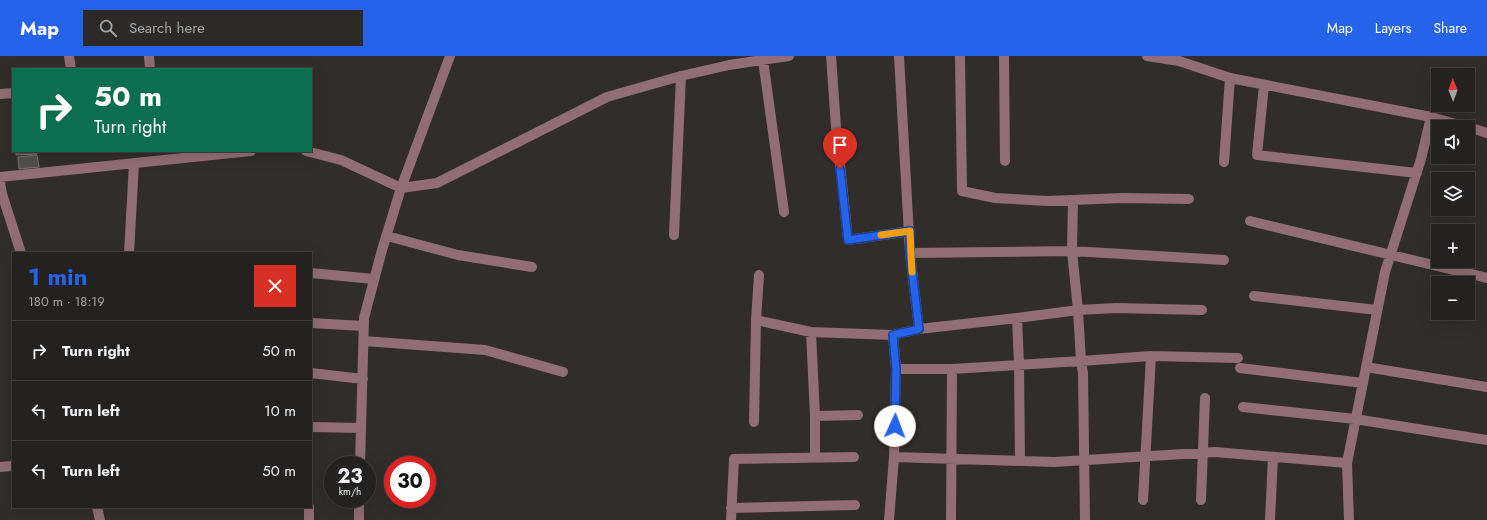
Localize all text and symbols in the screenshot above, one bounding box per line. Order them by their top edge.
search box [83,10,363,46]
text: Map [20,15,59,42]
icon: search [97,17,119,39]
text: Search here [129,17,205,39]
text: Map [1327,18,1353,38]
text: Layers [1375,18,1411,38]
text: Share [1433,18,1467,38]
north arrow [1431,68,1475,112]
map controls [1431,68,1475,320]
text: 50 m [94,76,162,117]
icon: right [28,84,80,136]
text: Turn right [94,114,166,140]
button: sound [1431,120,1475,164]
pin [823,128,857,169]
icon: arrive [829,134,851,156]
button: layers [1431,172,1475,216]
button: + [1431,224,1475,268]
text: 1 min [28,259,88,294]
button: close [254,265,296,307]
button: − [1431,276,1475,320]
text: 180 m · 18:19 [28,292,105,311]
icon: right [28,340,50,362]
text: Turn right [62,340,130,362]
text: 50 m [262,340,296,362]
icon: left [28,400,50,422]
text: Turn left [62,400,120,422]
text: 10 m [264,400,296,422]
position arrow [874,405,916,447]
speed limit sign: 30 [384,456,436,508]
icon: left [28,460,50,482]
text: Turn left [62,460,120,482]
text: 50 m [262,460,296,482]
text: 23 [337,462,363,491]
text: km/h [339,484,361,499]

